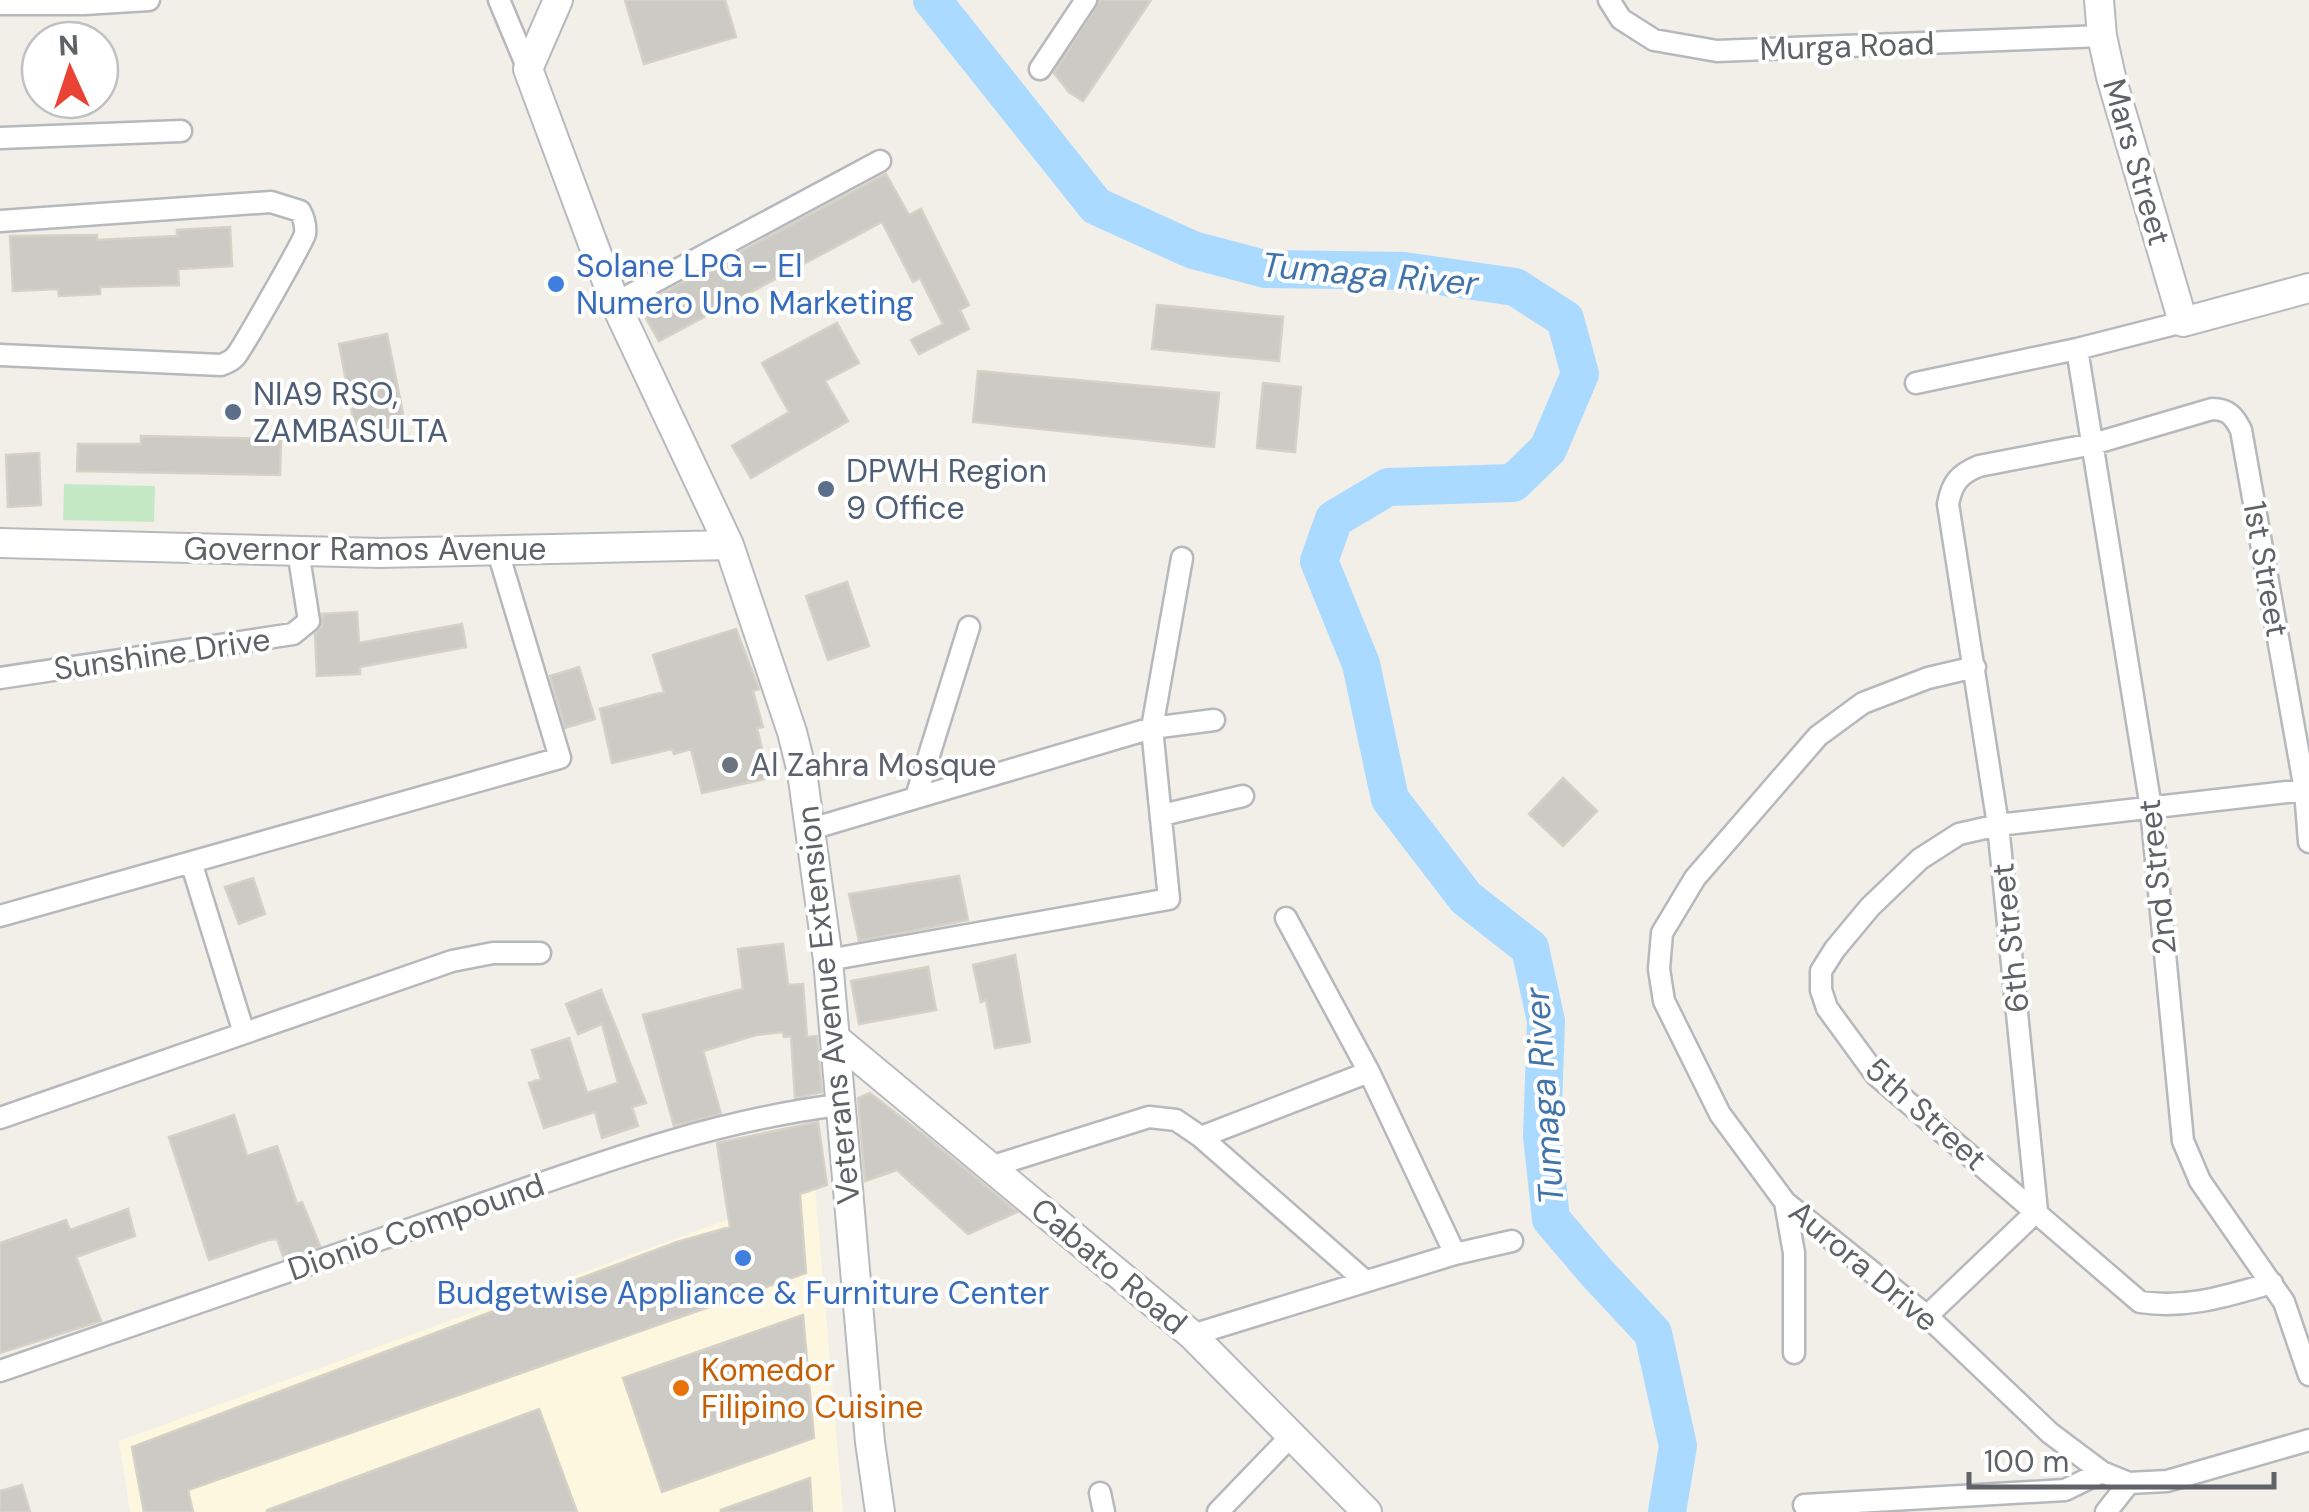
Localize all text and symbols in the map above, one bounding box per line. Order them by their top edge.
north arrow [20,20,120,120]
street label: Murga Road [1759,22,1935,70]
text: N [58,27,80,65]
street label: Mars Street [2093,74,2181,250]
water label: Tumaga River [1260,242,1481,306]
place label: Solane LPG - El Numero Uno Marketing [576,245,914,324]
marker: Solane LPG - El Numero Uno Marketing [545,273,567,295]
place label: NIA9 RSO, ZAMBASULTA [253,373,448,452]
marker: NIA9 RSO, ZAMBASULTA [222,401,244,423]
place label: DPWH Region 9 Office [846,450,1047,529]
marker: DPWH Region 9 Office [815,478,837,500]
street label: 1st Street [2233,498,2299,640]
street label: Governor Ramos Avenue [184,528,546,570]
street label: Sunshine Drive [51,618,273,690]
place label: Al Zahra Mosque [750,744,996,786]
marker: Al Zahra Mosque [719,754,741,776]
street label: 2nd Street [2128,797,2186,957]
street label: Veterans Avenue Extension [786,804,870,1206]
street label: 6th Street [1981,861,2039,1015]
water label: Tumaga River [1513,985,1575,1206]
street label: 5th Street [1856,1048,1996,1180]
street label: Dionio Compound [282,1163,550,1291]
street label: Cabato Road [1022,1188,1196,1344]
street label: Aurora Drive [1780,1191,1948,1341]
marker: Budgetwise Appliance & Furniture Center [732,1247,754,1269]
place label: Budgetwise Appliance & Furniture Center [437,1272,1049,1314]
place label: Komedor Filipino Cuisine [701,1349,923,1428]
marker: Komedor Filipino Cuisine [670,1377,692,1399]
scale bar [1969,1427,2274,1489]
text: 100 m [1984,1442,2069,1481]

